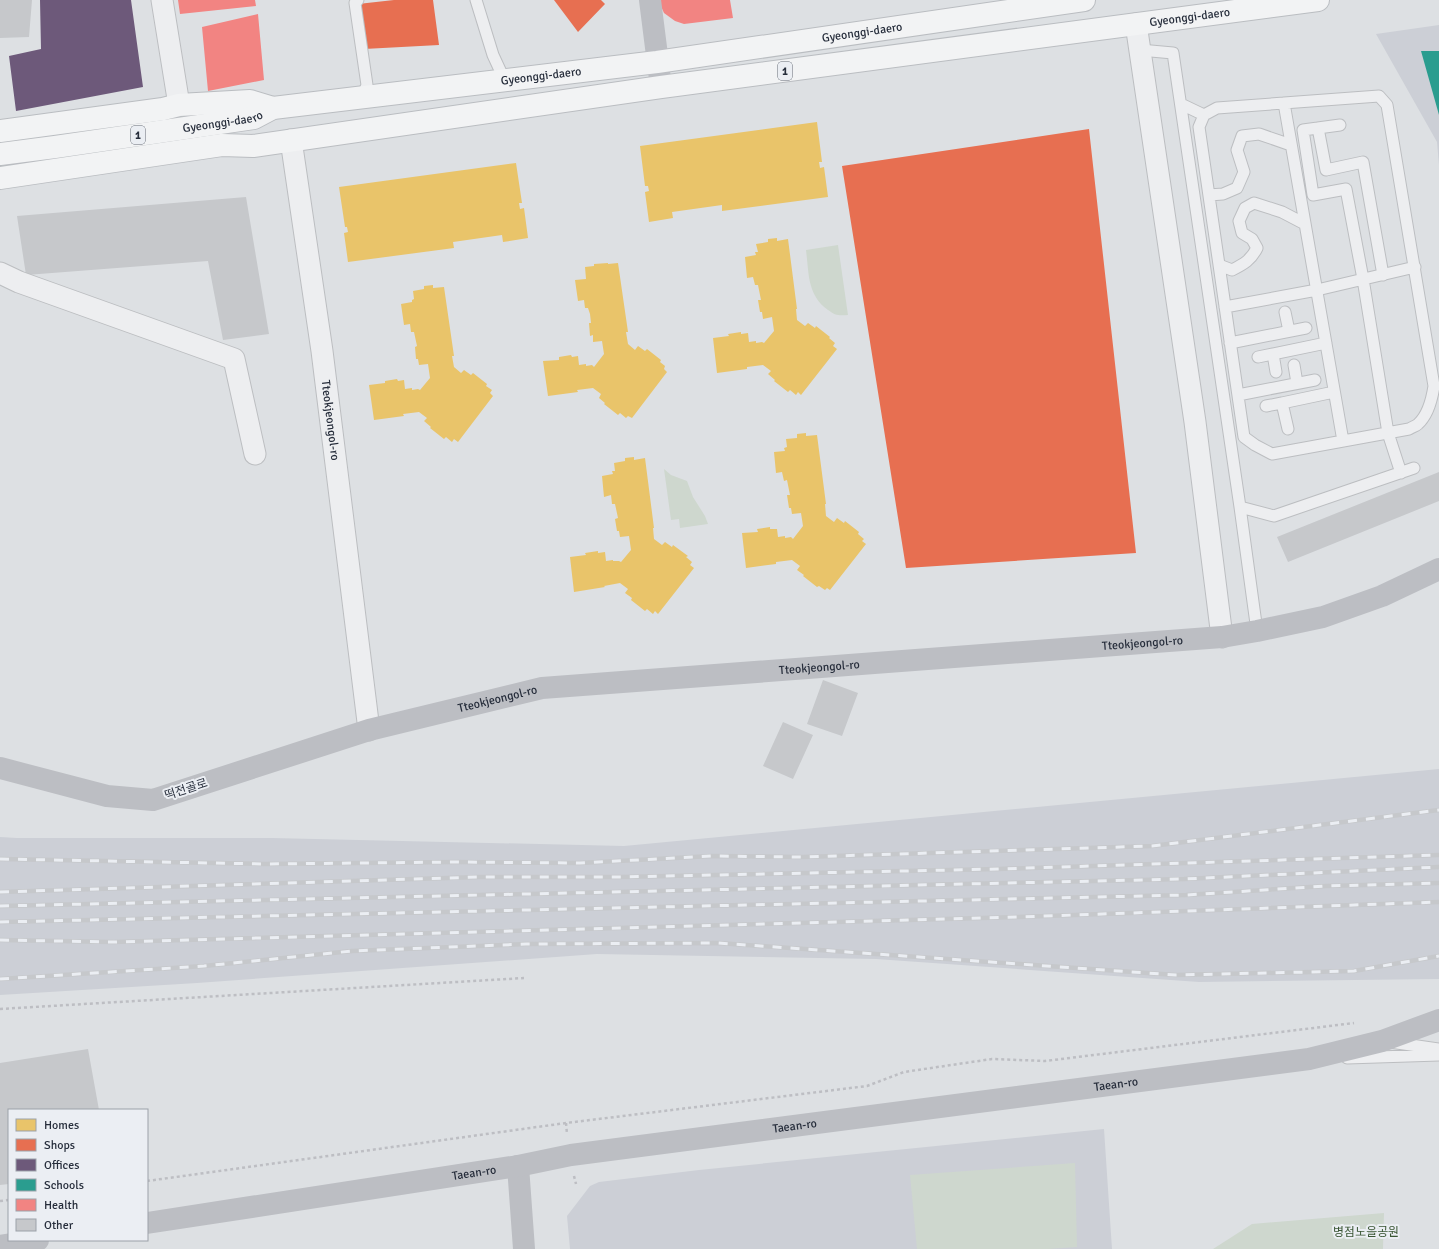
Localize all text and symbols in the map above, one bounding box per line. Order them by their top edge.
street label: Gyeonggi-daero [1149,5,1231,30]
street label: Gyeonggi-daero [821,19,903,46]
road number: 1 [778,62,792,80]
street label: Gyeonggi-daero [500,64,582,89]
street label: Gyeonggi-daero [182,108,266,136]
road number: 1 [131,126,145,144]
street label: Tteokjeongol-ro [318,379,343,461]
street label: Tteokjeongol-ro [1102,633,1183,654]
street label: Tteokjeongol-ro [778,657,860,678]
street label: Tteokjeongol-ro [456,682,539,716]
street label: 떡전골로 [163,776,209,803]
street label: Taean-ro [1093,1074,1139,1095]
legend [8,1109,148,1241]
street label: Taean-ro [772,1116,818,1137]
text: Homes [44,1118,79,1133]
text: Shops [44,1138,75,1153]
text: Offices [44,1158,79,1173]
street label: Taean-ro [451,1162,497,1184]
text: Schools [44,1178,84,1193]
text: Health [44,1198,78,1213]
text: Other [44,1218,74,1233]
park label: 병점노을공원 [1333,1225,1399,1240]

